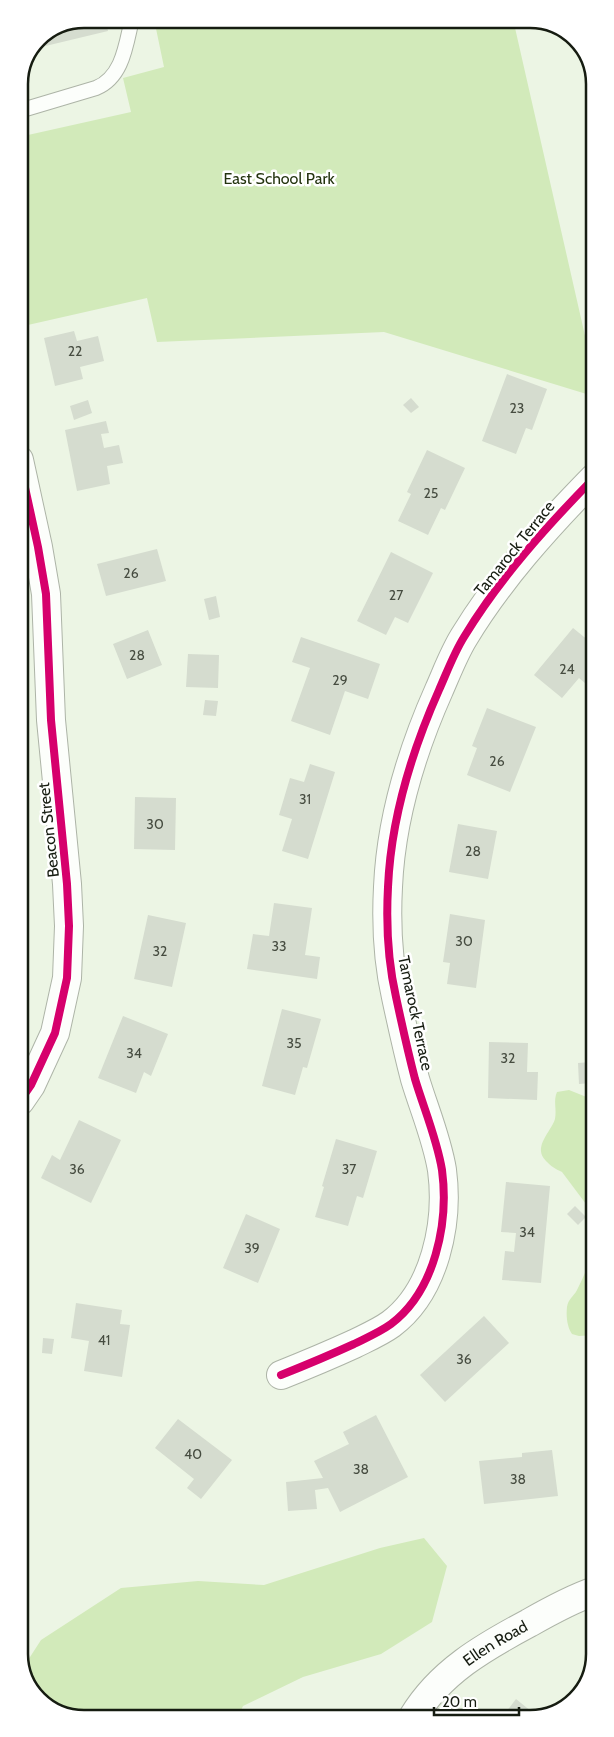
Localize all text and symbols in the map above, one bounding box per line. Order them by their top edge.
park label: East School Park [223,169,335,188]
house number: 22 [68,342,82,360]
house number: 23 [510,399,524,417]
house number: 25 [424,484,438,502]
street label: Tamarock Terrace [470,497,559,600]
house number: 26 [123,564,139,582]
house number: 27 [389,586,403,604]
house number: 28 [129,646,145,664]
house number: 24 [559,660,575,678]
house number: 29 [332,671,348,689]
house number: 26 [489,752,505,770]
street label: Beacon Street [34,781,63,878]
house number: 31 [299,790,311,808]
house number: 30 [146,815,164,833]
house number: 28 [465,842,481,860]
house number: 30 [455,932,473,950]
house number: 33 [271,937,287,955]
house number: 32 [153,942,167,960]
street label: Tamarock Terrace [394,954,437,1072]
house number: 35 [286,1034,302,1052]
house number: 34 [126,1044,142,1062]
house number: 32 [501,1049,515,1067]
house number: 36 [69,1160,85,1178]
house number: 37 [342,1160,356,1178]
house number: 34 [519,1223,535,1241]
house number: 39 [244,1239,260,1257]
house number: 41 [98,1331,110,1349]
house number: 36 [456,1350,472,1368]
house number: 40 [184,1445,202,1463]
house number: 38 [353,1460,369,1478]
house number: 38 [510,1470,526,1488]
street label: Ellen Road [459,1617,531,1670]
scale bar [434,1684,519,1716]
text: 20 m [442,1693,477,1711]

